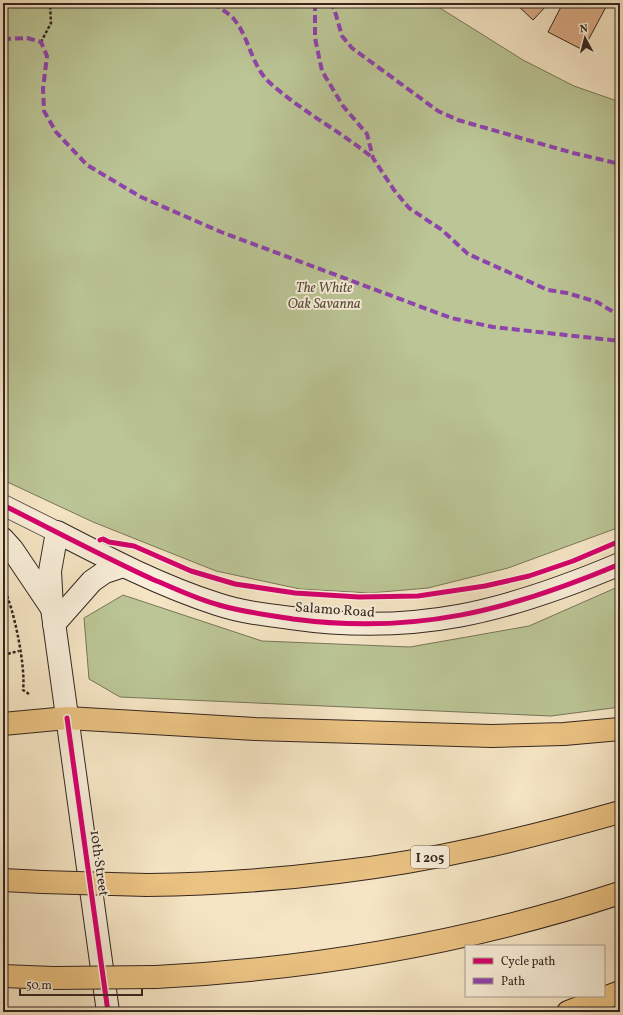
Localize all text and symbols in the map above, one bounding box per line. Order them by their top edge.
north arrow [565,18,605,58]
text: N [579,22,589,37]
park label: The White Oak Savanna [287,279,361,314]
street label: Salamo Road [294,598,376,623]
street label: 10th Street [84,829,113,898]
road number: I 205 [411,846,449,868]
legend [465,945,605,997]
text: Cycle path [501,954,556,970]
scale bar [20,971,142,997]
text: Path [501,974,525,990]
text: 50 m [26,978,52,994]

